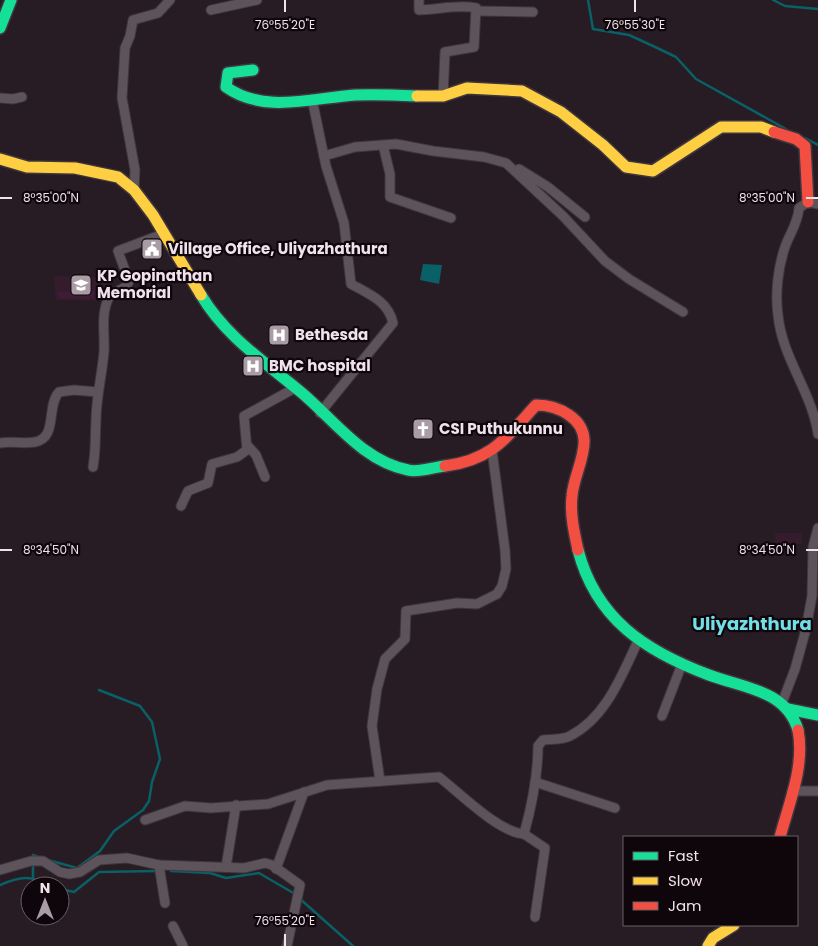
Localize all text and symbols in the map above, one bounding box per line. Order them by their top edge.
text: 76°55'20"E [255,16,315,33]
text: 76°55'30"E [605,16,665,33]
text: 8°35'00"N [23,189,79,206]
text: 8°35'00"N [739,189,795,206]
public building icon: Village Office, Uliyazhathura [140,237,164,261]
place label: Village Office, Uliyazhathura [168,238,388,259]
place label: KP Gopinathan Memorial [97,265,212,303]
school or university icon: KP Gopinathan Memorial [69,273,93,297]
hospital icon: Bethesda [267,323,291,347]
place label: Bethesda [295,324,368,345]
hospital icon: BMC hospital [241,354,265,378]
place label: BMC hospital [269,355,371,376]
church icon: CSI Puthukunnu [411,417,435,441]
place label: CSI Puthukunnu [439,418,563,439]
text: 8°34'50"N [23,541,79,558]
text: 8°34'50"N [739,541,795,558]
district label: Uliyazhthura [692,611,812,636]
legend [623,836,798,926]
text: Fast [668,845,699,866]
text: Slow [668,870,703,891]
north arrow [20,876,70,926]
text: N [40,878,50,898]
text: Jam [668,895,702,916]
text: 76°55'20"E [255,912,315,929]

